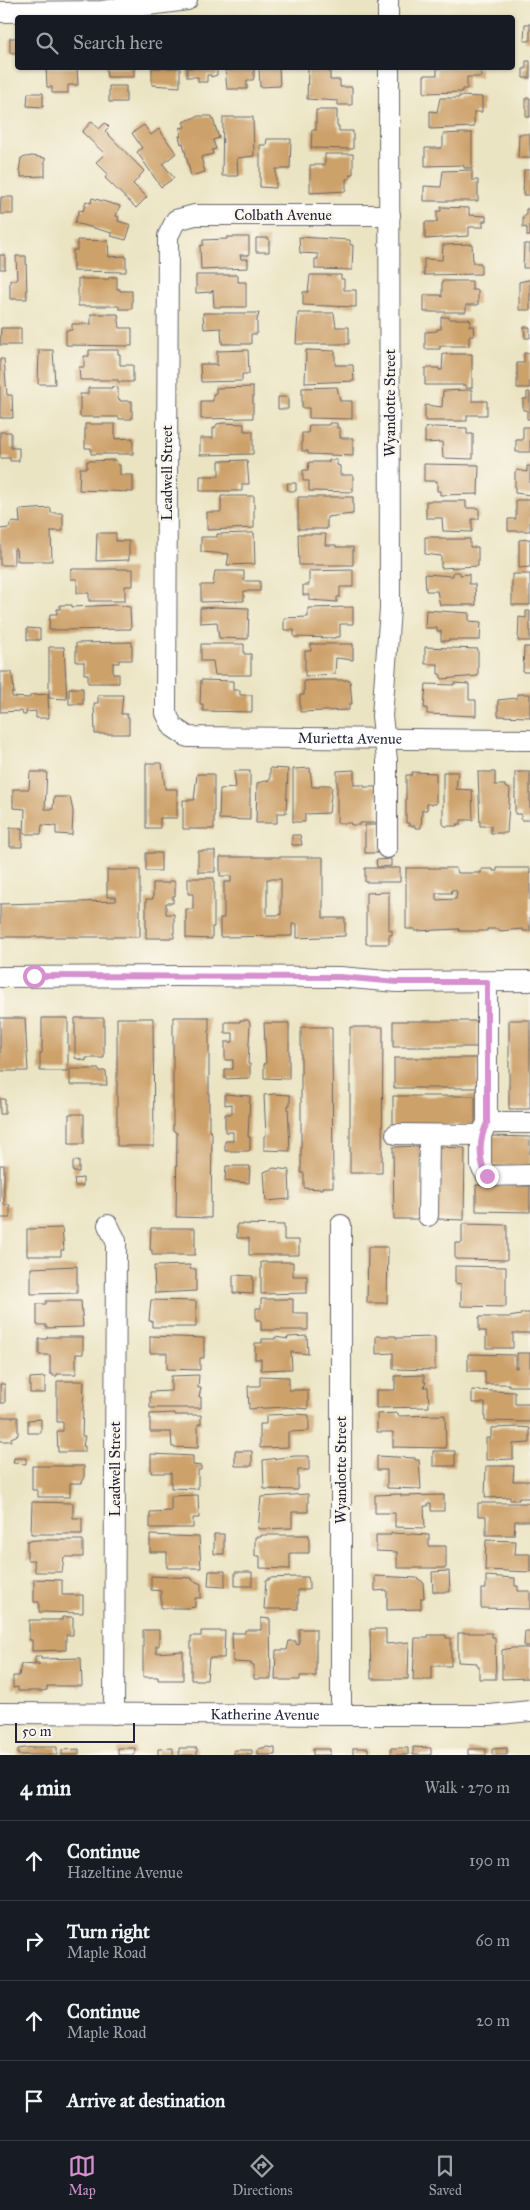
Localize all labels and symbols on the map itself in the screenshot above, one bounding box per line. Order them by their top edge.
street label: Colbath Avenue [234,206,332,224]
street label: Wyandotte Street [381,348,399,457]
street label: Leadwell Street [158,424,176,521]
street label: Murietta Avenue [297,729,402,748]
route start [23,965,46,988]
route end [476,1165,499,1188]
street label: Wyandotte Street [332,1415,350,1524]
street label: Leadwell Street [106,1420,124,1517]
street label: Katherine Avenue [210,1705,320,1724]
scale bar [15,1720,135,1743]

